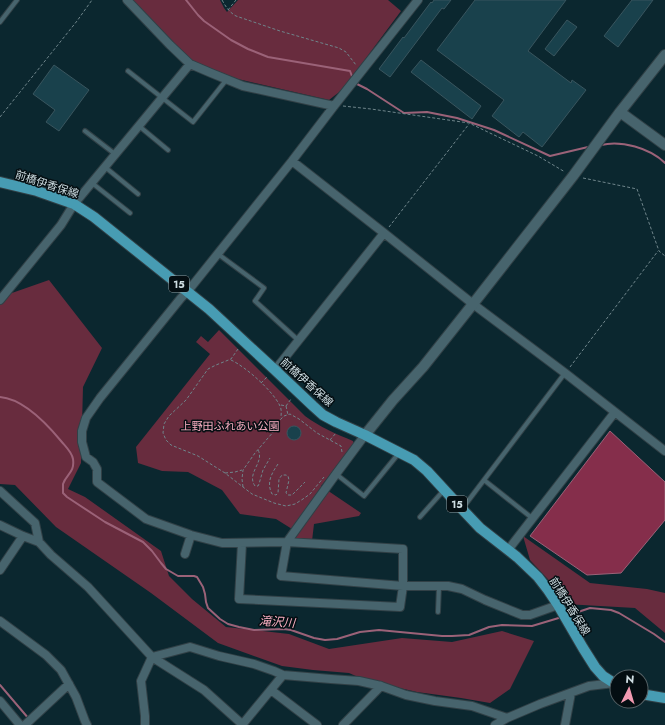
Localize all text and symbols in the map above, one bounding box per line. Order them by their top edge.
street label: 前橋伊香保線 [13,166,81,202]
road number: 15 [169,276,189,292]
street label: 前橋伊香保線 [277,354,337,410]
park label: 上野田ふれあい公園 [181,418,280,434]
road number: 15 [447,496,467,512]
street label: 前橋伊香保線 [546,574,594,638]
water label: 滝沢川 [258,612,298,632]
north arrow [609,669,649,709]
text: N [625,671,635,687]

